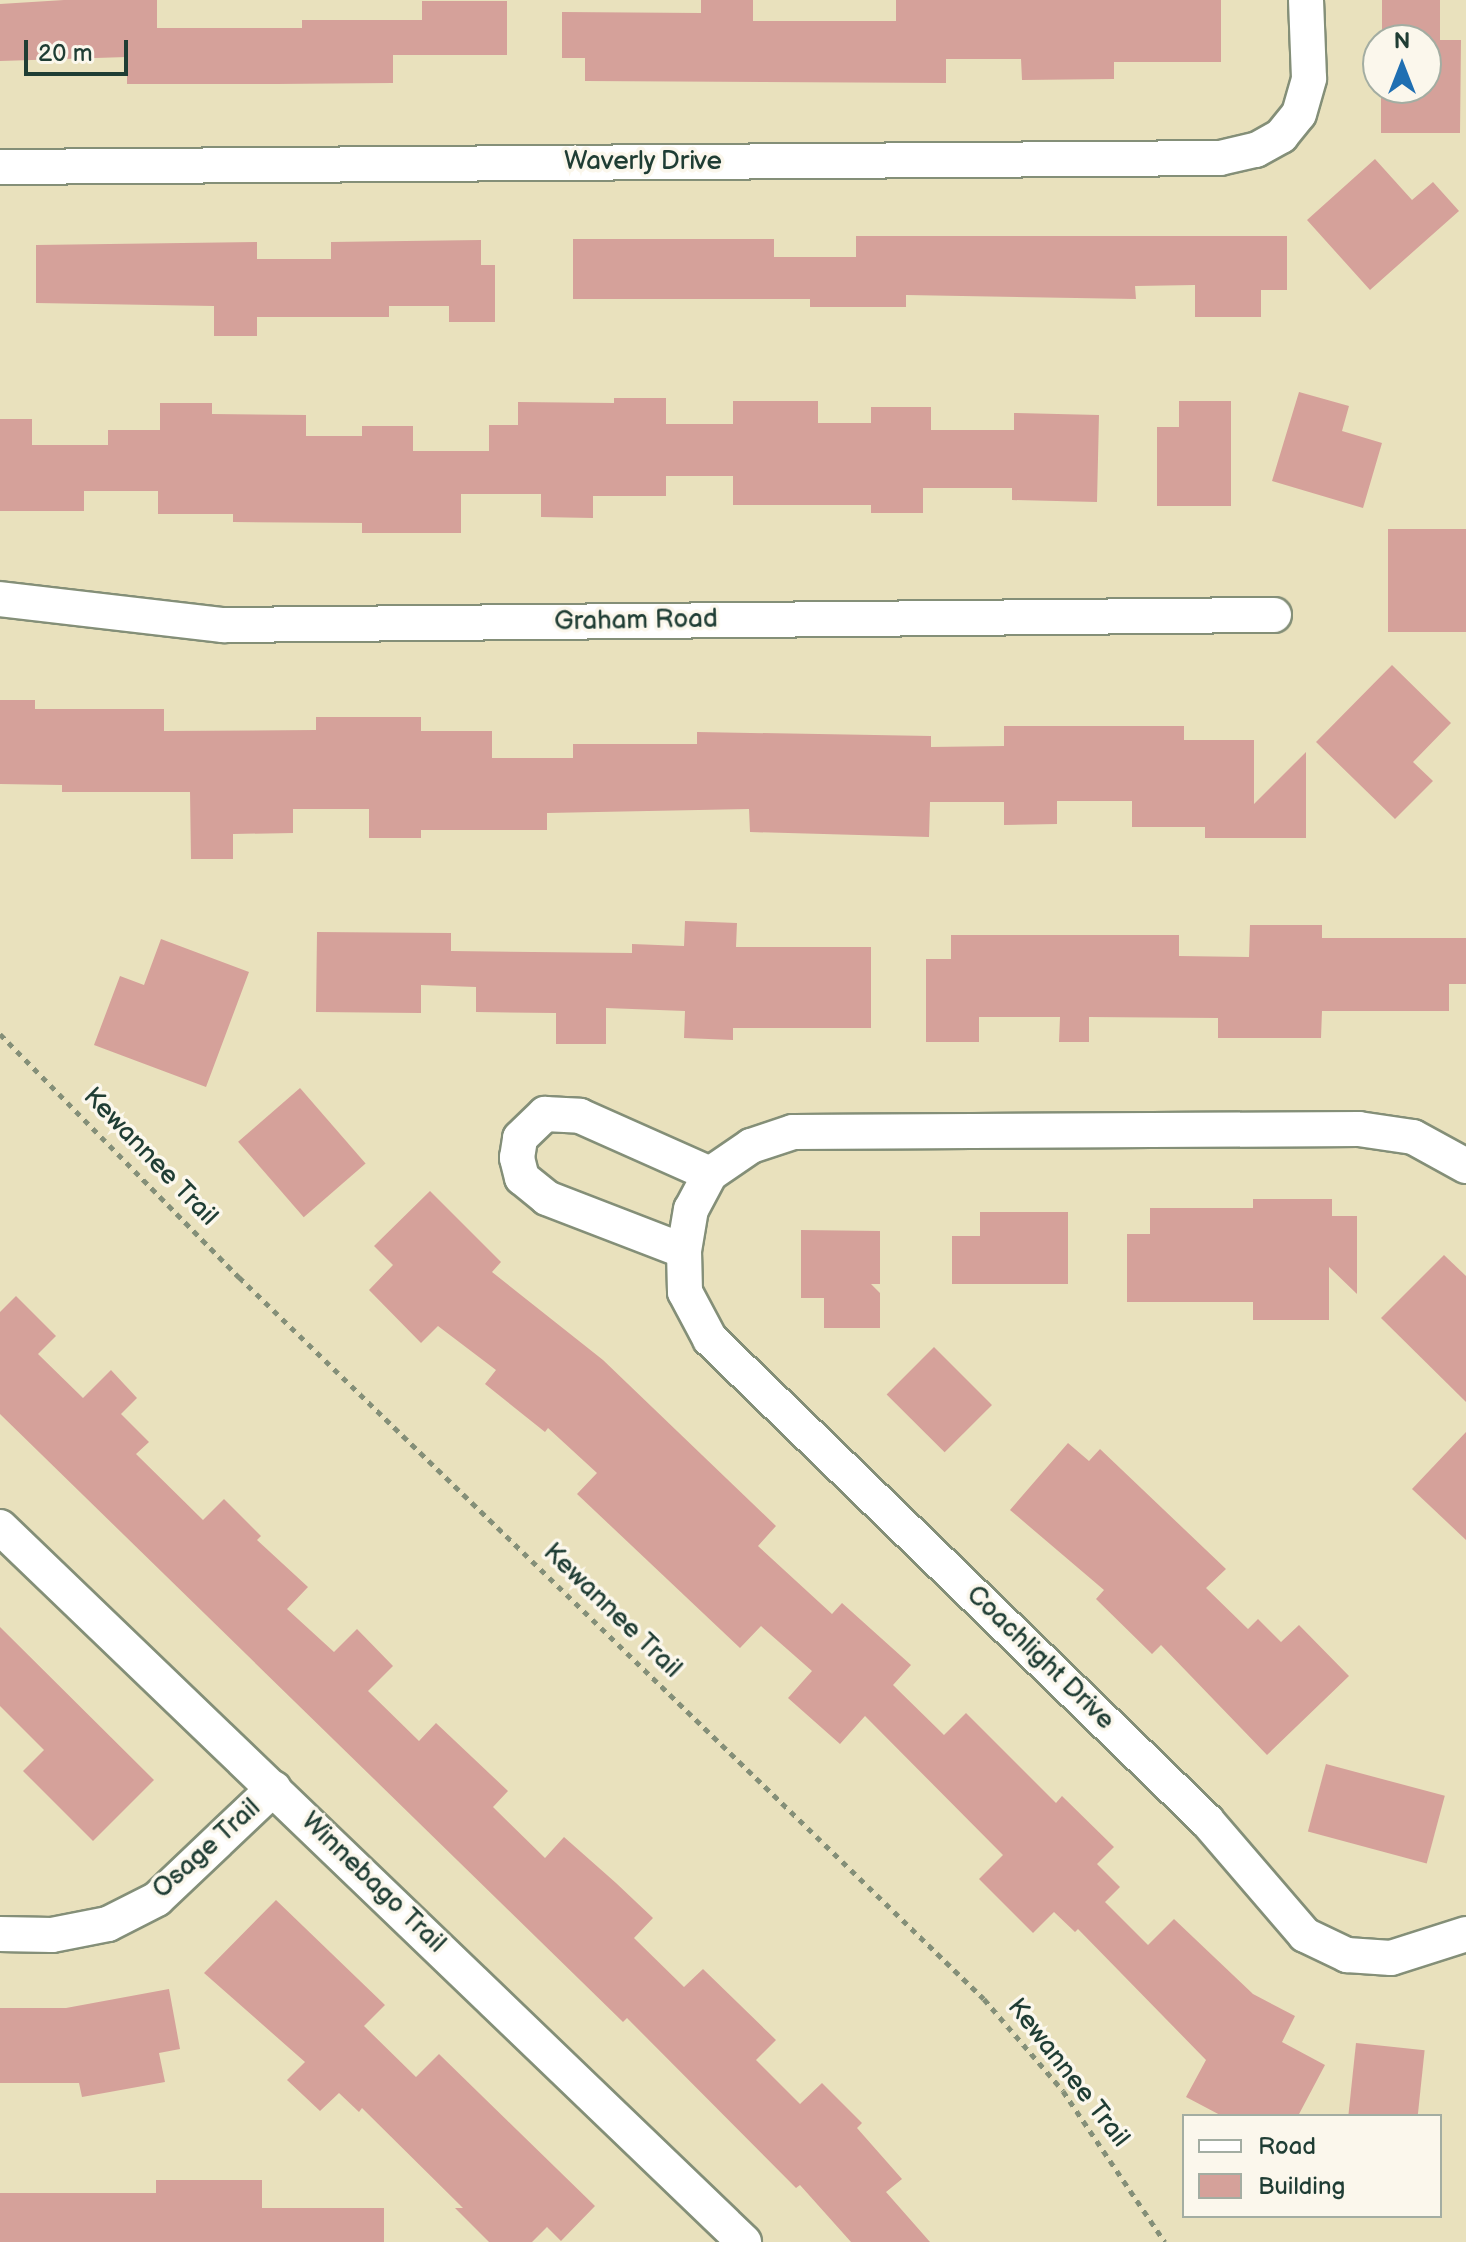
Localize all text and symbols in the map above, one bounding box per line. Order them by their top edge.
scale bar [28,24,132,74]
north arrow [1362,24,1442,104]
text: N [1394,28,1410,55]
text: 20 m [38,39,93,68]
street label: Waverly Drive [563,146,723,178]
street label: Graham Road [554,604,718,638]
street label: Kewannee Trail [76,1081,224,1233]
street label: Kewannee Trail [536,1537,688,1685]
street label: Coachlight Drive [960,1580,1120,1736]
street label: Osage Trail [147,1792,267,1906]
street label: Winnebago Trail [294,1806,452,1960]
street label: Kewannee Trail [1000,1992,1136,2154]
legend [1182,2114,1442,2218]
text: Road [1258,2132,1316,2161]
text: Building [1258,2172,1345,2201]

